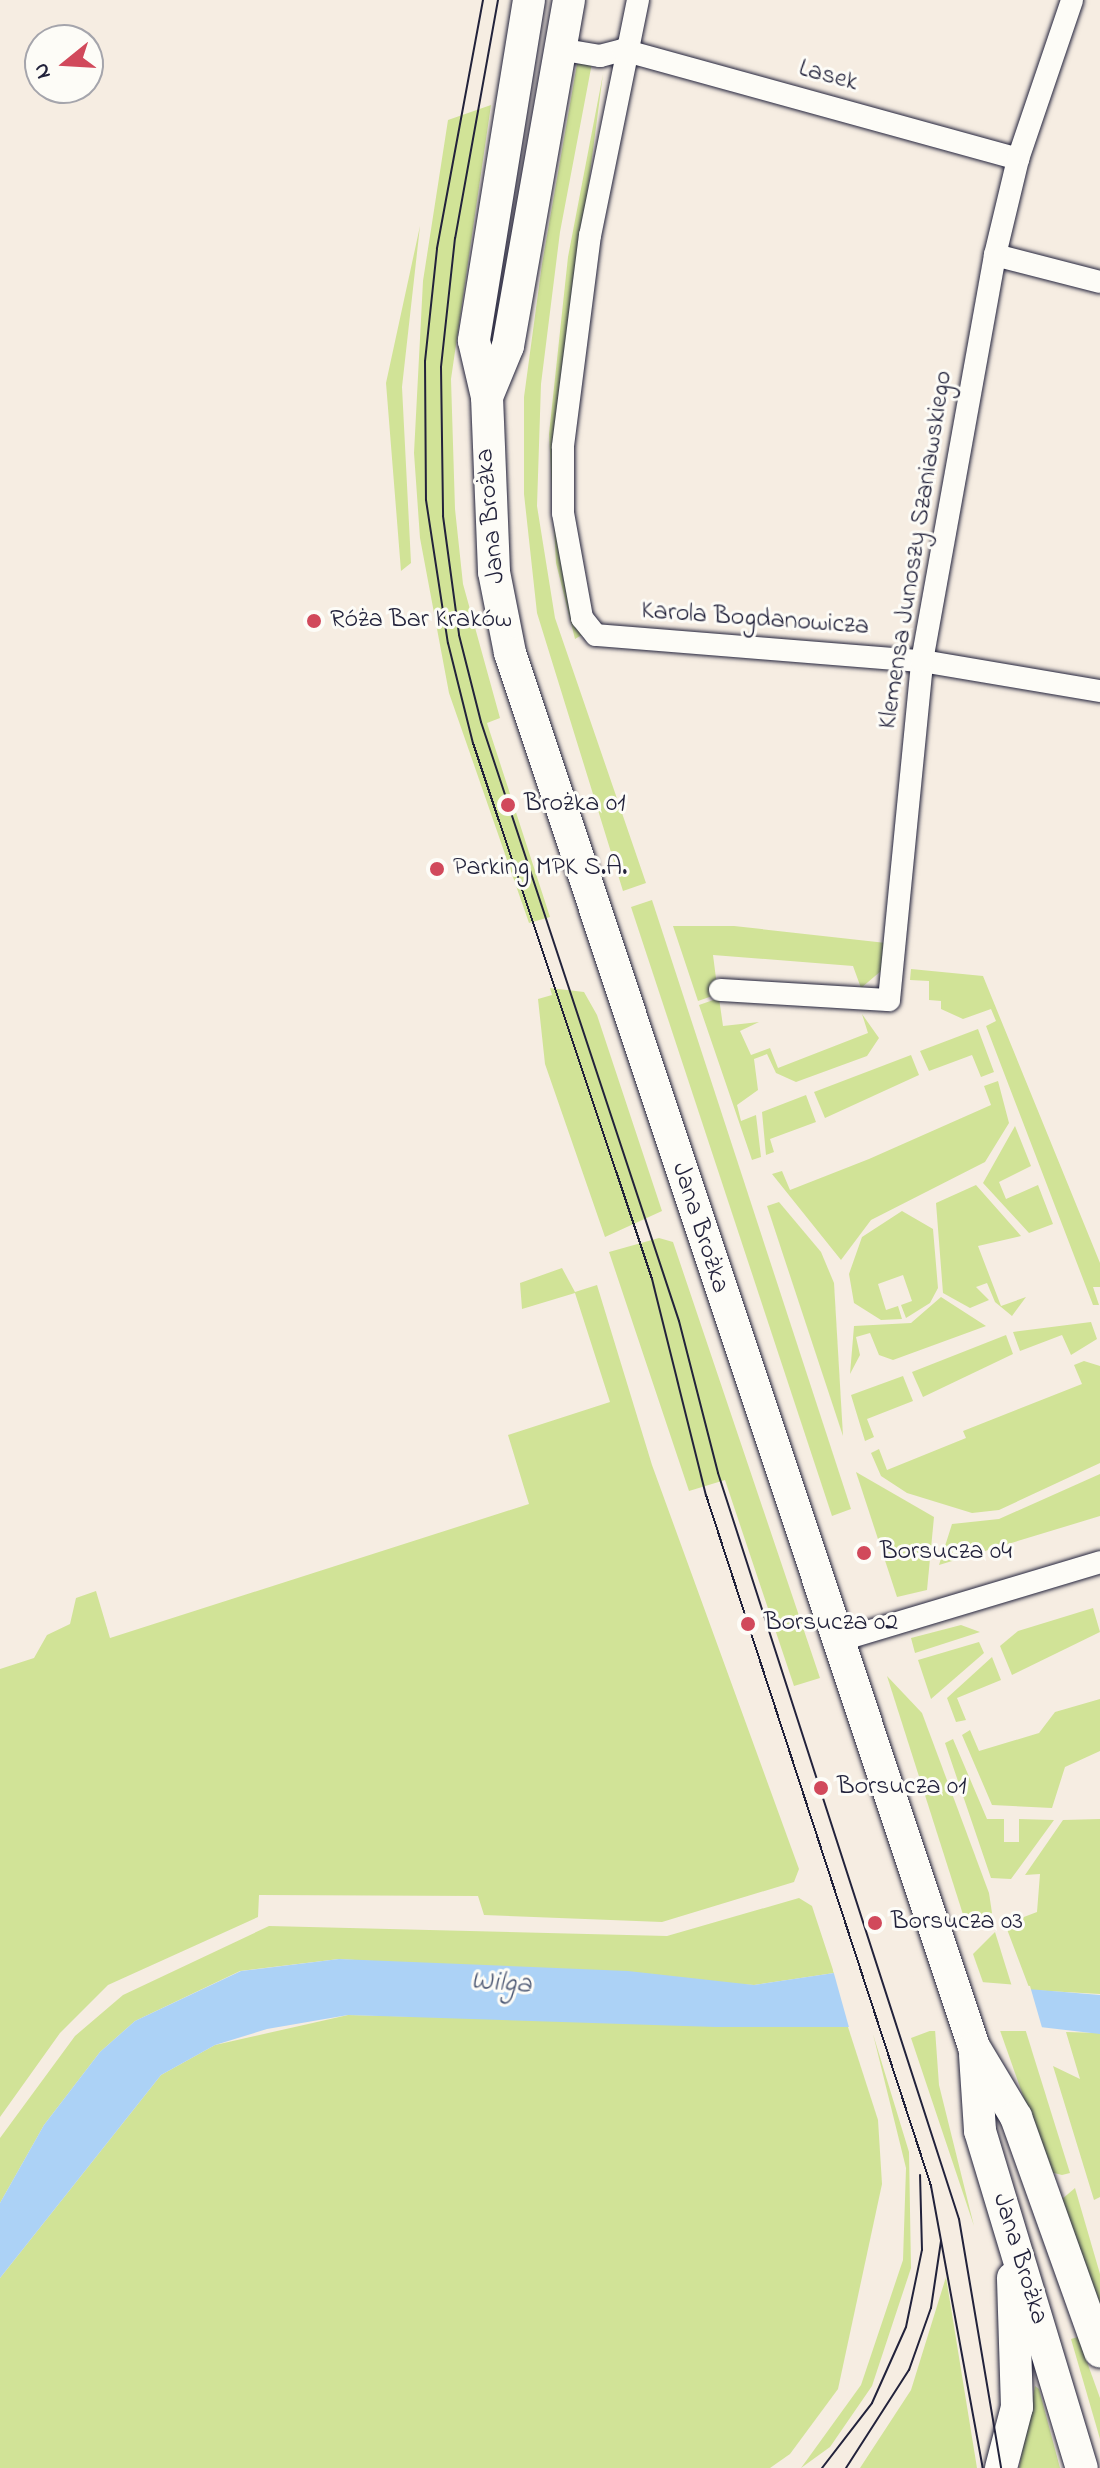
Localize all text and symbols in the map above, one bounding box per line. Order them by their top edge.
north arrow [24,24,104,104]
street label: Lasek [795,54,861,100]
text: N [26,59,61,83]
street label: Klemensa Junoszy Szaniawskiego [873,369,961,731]
street label: Jana Brożka [471,447,513,585]
street label: Karola Bogdanowicza [640,596,870,644]
place label: Róża Bar Kraków [330,605,512,637]
marker: Róża Bar Kraków [305,612,323,630]
place label: Brożka 01 [524,789,625,821]
marker: Brożka 01 [499,796,517,814]
place label: Parking MPK S.A. [453,853,627,885]
marker: Parking MPK S.A. [428,860,446,878]
street label: Jana Brożka [663,1159,735,1297]
place label: Borsucza 04 [880,1537,1012,1569]
marker: Borsucza 04 [855,1544,873,1562]
place label: Borsucza 02 [764,1608,898,1640]
marker: Borsucza 02 [739,1615,757,1633]
place label: Borsucza 01 [837,1772,967,1804]
marker: Borsucza 01 [812,1779,830,1797]
place label: Borsucza 03 [891,1907,1023,1939]
marker: Borsucza 03 [866,1914,884,1932]
water label: Wilga [470,1965,532,2003]
street label: Jana Brożka [984,2190,1054,2328]

